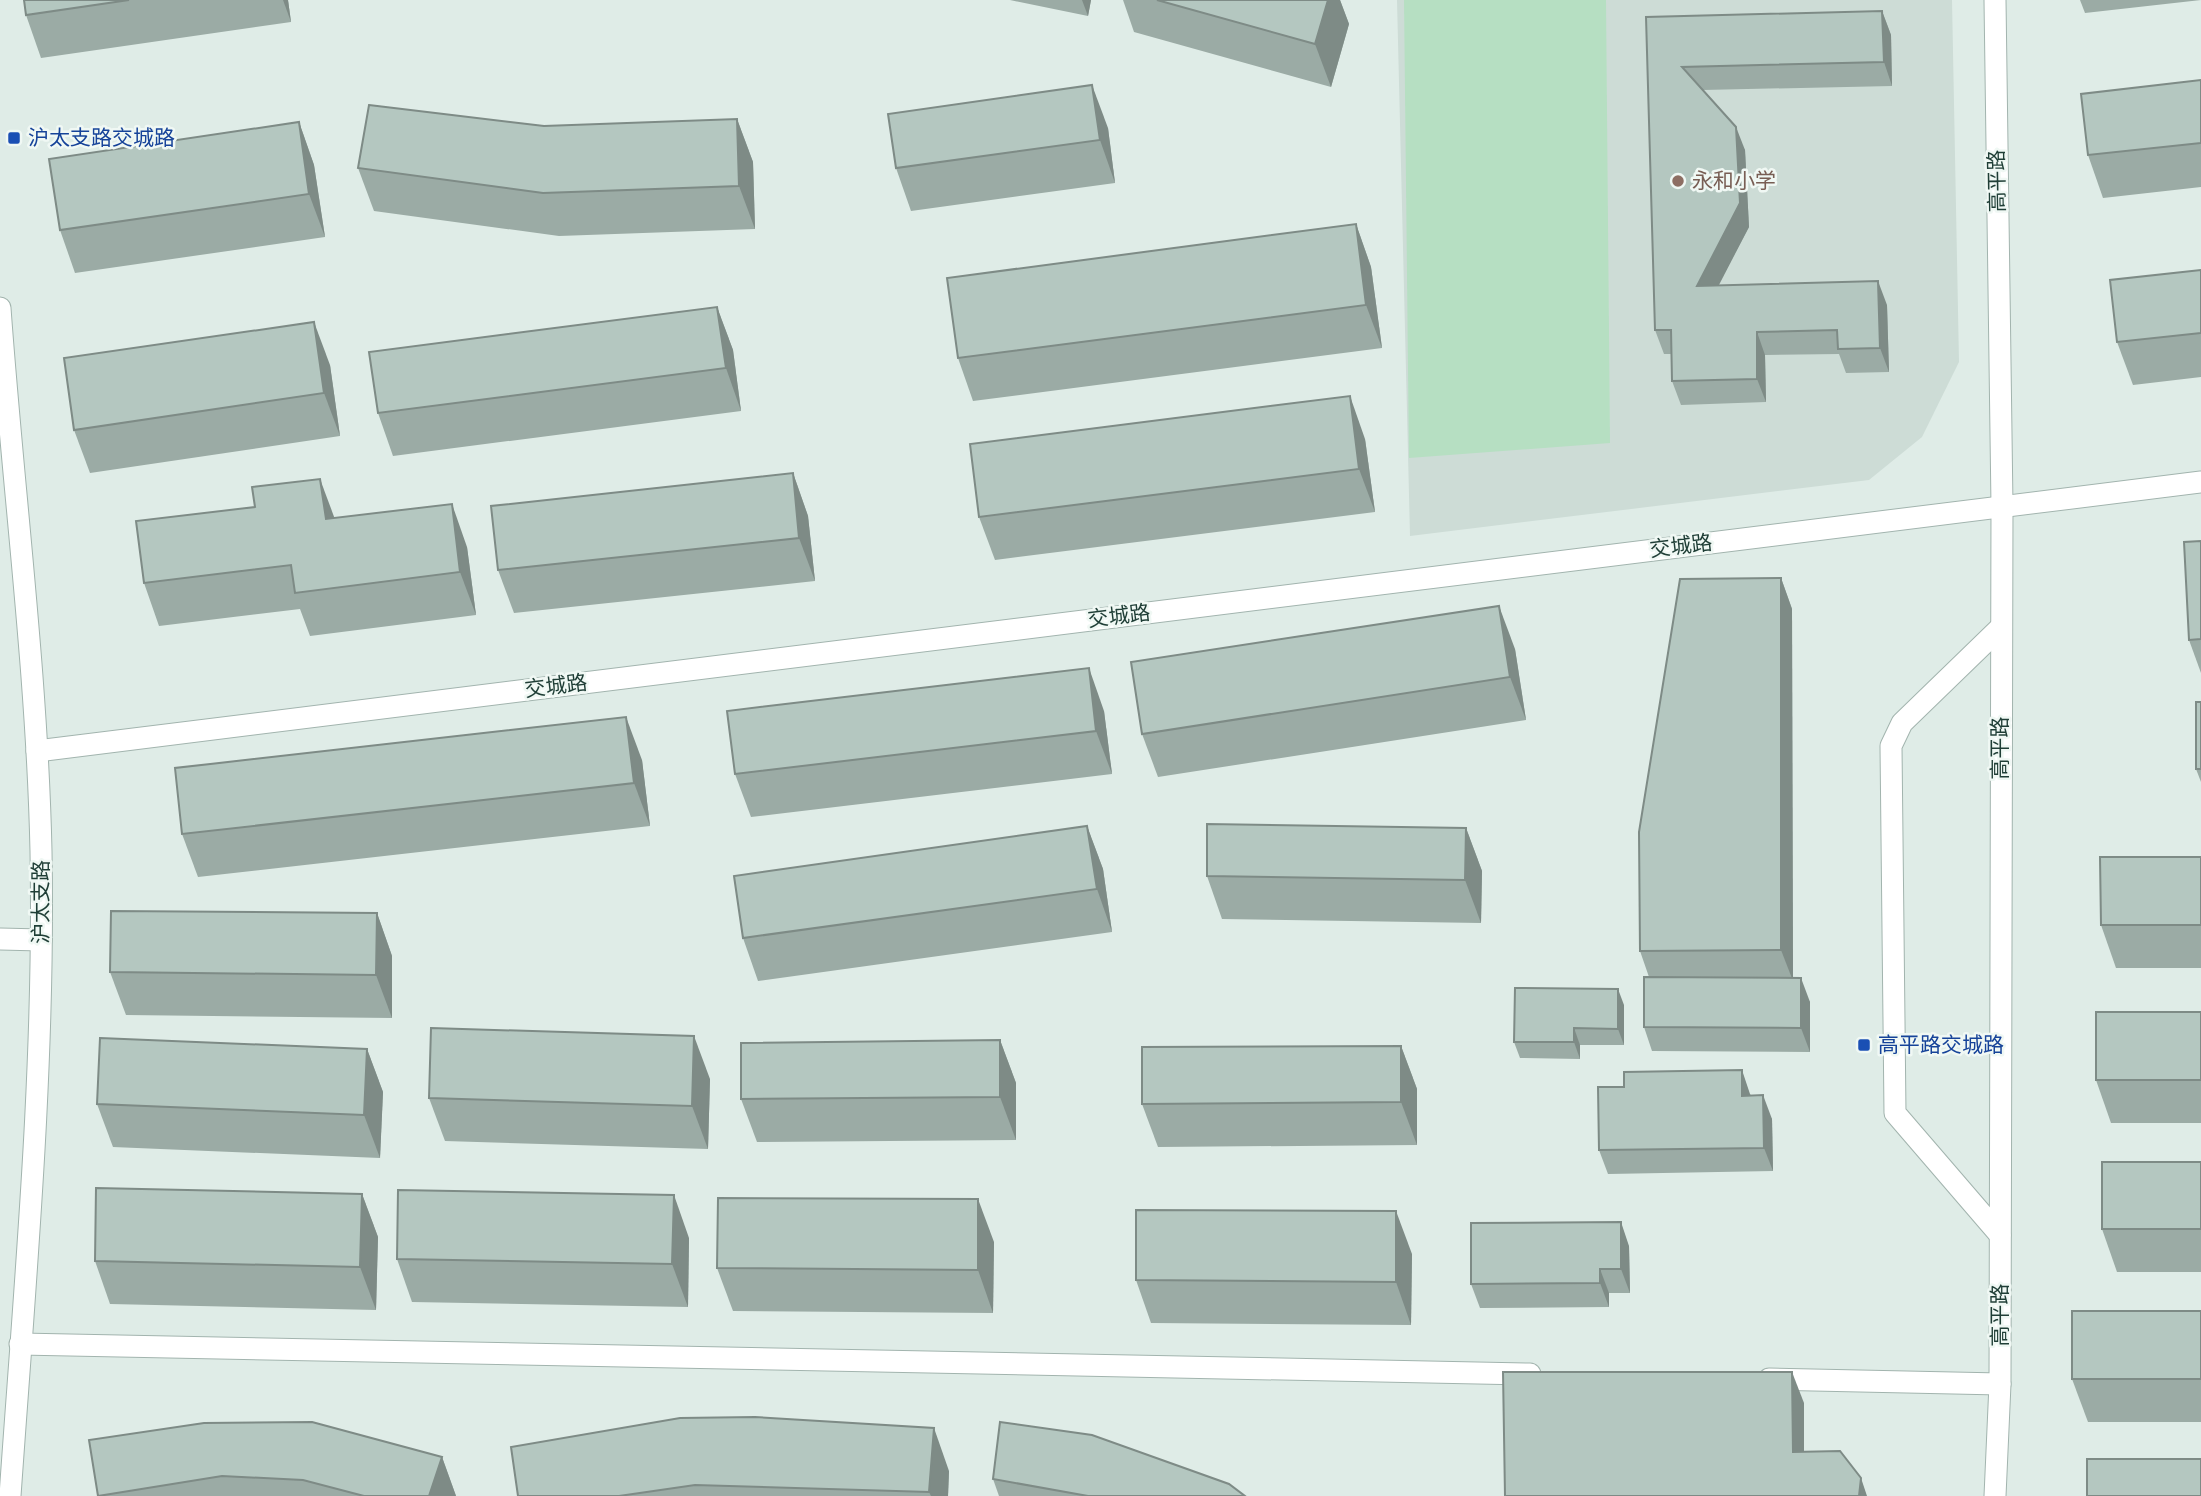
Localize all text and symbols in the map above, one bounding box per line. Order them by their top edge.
place label: 沪太支路交城路 [28,125,175,150]
marker: 沪太支路交城路 [6,130,22,146]
street label: 高平路 [1983,149,2010,213]
place label: 永和小学 [1692,168,1776,193]
marker: 永和小学 [1670,173,1686,189]
street label: 交城路 [1648,529,1714,562]
street label: 交城路 [1086,599,1152,632]
street label: 交城路 [523,669,589,702]
street label: 高平路 [1987,717,2012,780]
street label: 沪太支路 [28,860,53,944]
place label: 高平路交城路 [1878,1032,2004,1057]
marker: 高平路交城路 [1856,1037,1872,1053]
street label: 高平路 [1987,1284,2012,1347]

